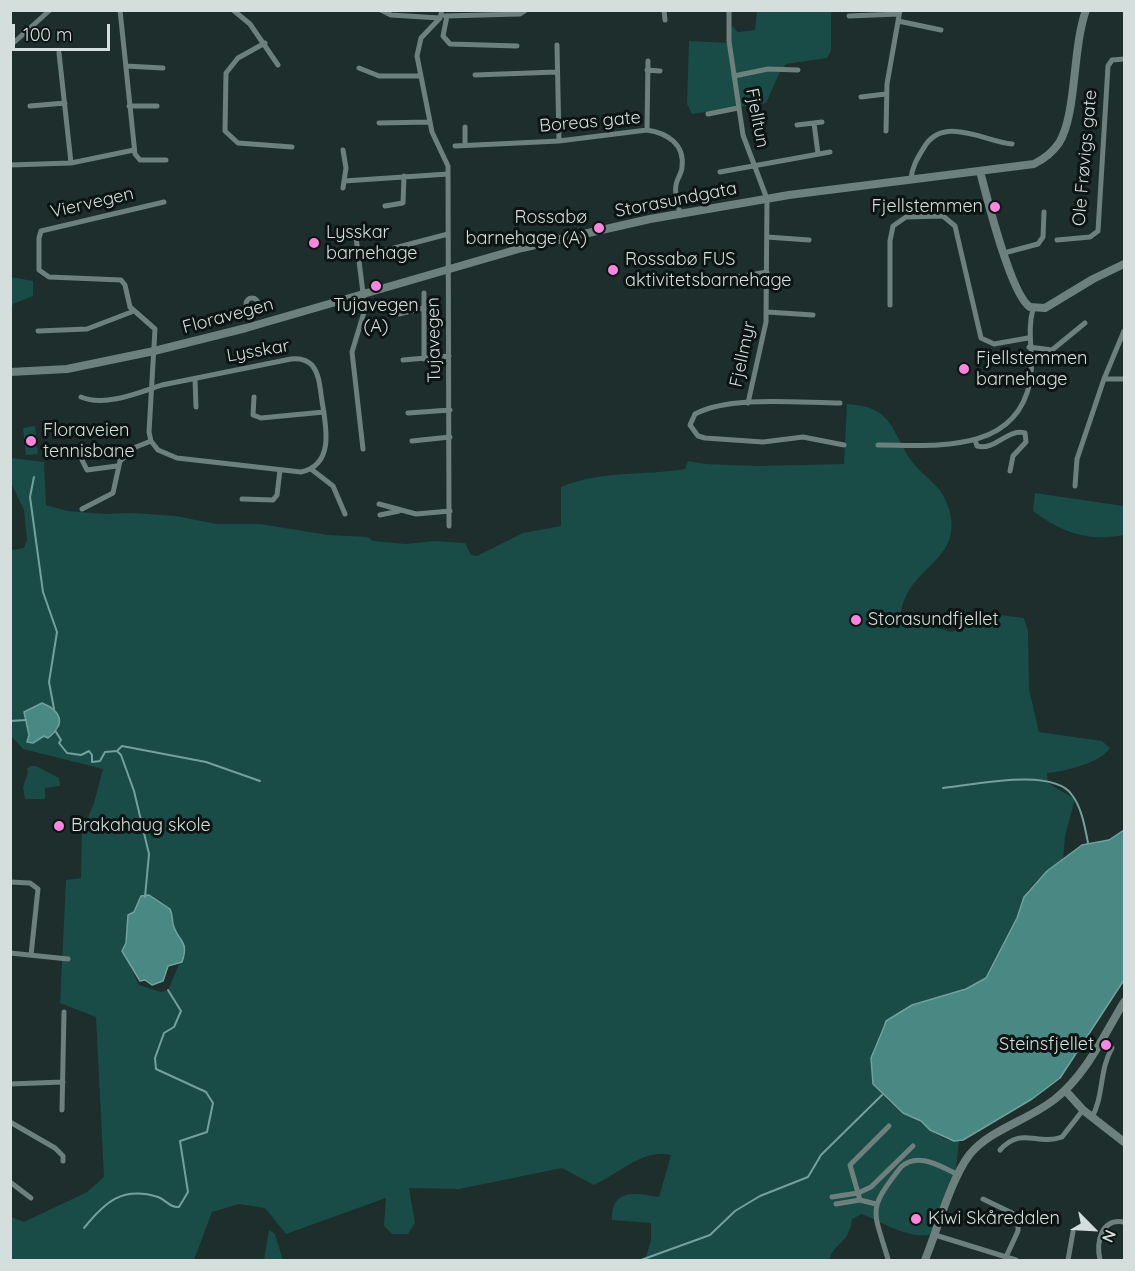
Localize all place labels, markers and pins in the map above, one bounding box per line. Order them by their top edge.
place label: Fjellstemmen [871,196,983,218]
marker: Fjellstemmen [988,200,1002,214]
place label: Rossabø barnehage (A) [465,207,587,250]
marker: Rossabø barnehage (A) [592,221,606,235]
place label: Lysskar barnehage [326,222,417,264]
marker: Lysskar barnehage [307,236,321,250]
place label: Rossabø FUS aktivitetsbarnehage [625,249,791,292]
marker: Rossabø FUS aktivitetsbarnehage [606,263,620,277]
marker: Tujavegen (A) [369,279,383,293]
place label: Tujavegen (A) [333,295,419,338]
place label: Fjellstemmen barnehage [976,348,1088,391]
marker: Fjellstemmen barnehage [957,362,971,376]
place label: Floraveien tennisbane [43,420,135,462]
marker: Floraveien tennisbane [24,434,38,448]
place label: Storasundfjellet [868,609,998,631]
marker: Storasundfjellet [849,613,863,627]
place label: Brakahaug skole [71,815,211,837]
marker: Brakahaug skole [52,819,66,833]
place label: Steinsfjellet [999,1034,1094,1056]
marker: Steinsfjellet [1099,1038,1113,1052]
place label: Kiwi Skåredalen [928,1208,1060,1230]
marker: Kiwi Skåredalen [909,1212,923,1226]

